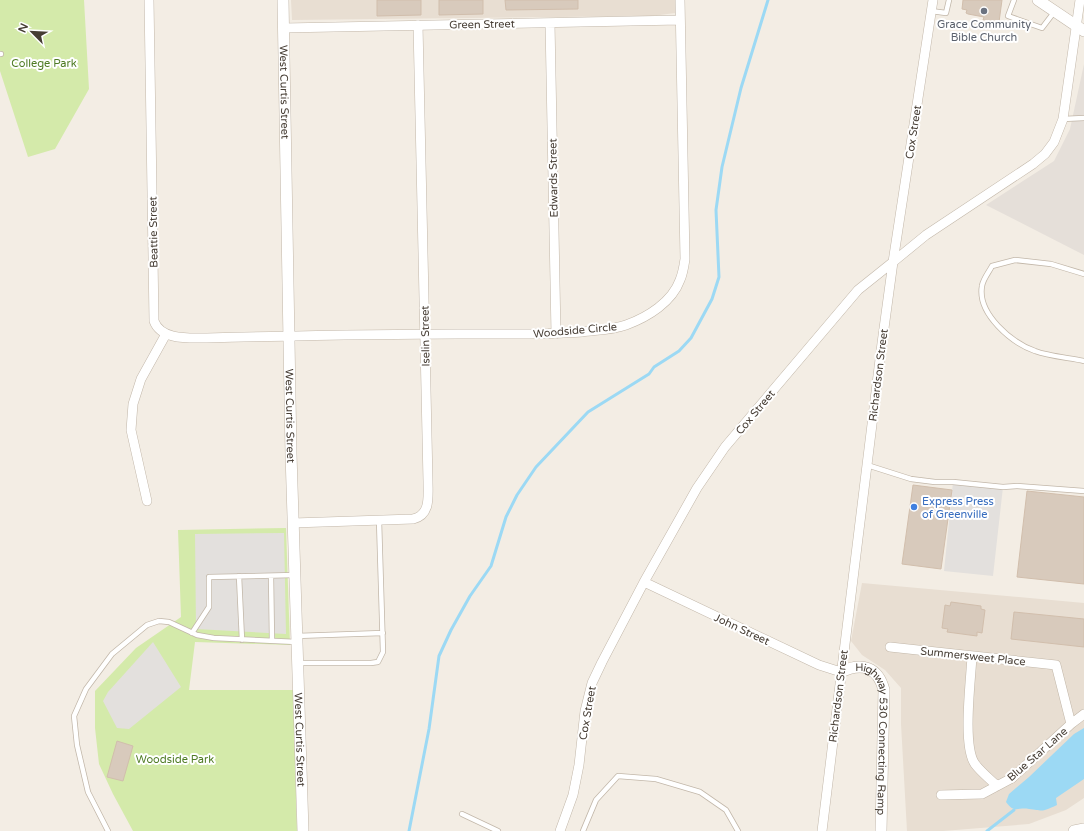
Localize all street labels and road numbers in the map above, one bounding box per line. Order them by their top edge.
street label: Green Street [449,17,515,32]
street label: West Curtis Street [277,45,291,139]
street label: Cox Street [903,104,924,160]
street label: Edwards Street [546,138,561,218]
street label: Beattie Street [146,196,161,268]
street label: Iselin Street [418,305,433,367]
street label: Woodside Circle [533,320,618,341]
street label: Richardson Street [866,328,891,422]
street label: West Curtis Street [283,369,297,463]
street label: Cox Street [733,387,778,437]
street label: John Street [712,611,772,648]
street label: Summersweet Place [920,645,1026,668]
street label: Richardson Street [826,649,851,743]
street label: Highway 530 Connecting Ramp [855,661,890,815]
street label: Cox Street [576,685,599,741]
street label: West Curtis Street [292,692,308,787]
street label: Blue Star Lane [1005,725,1070,784]

